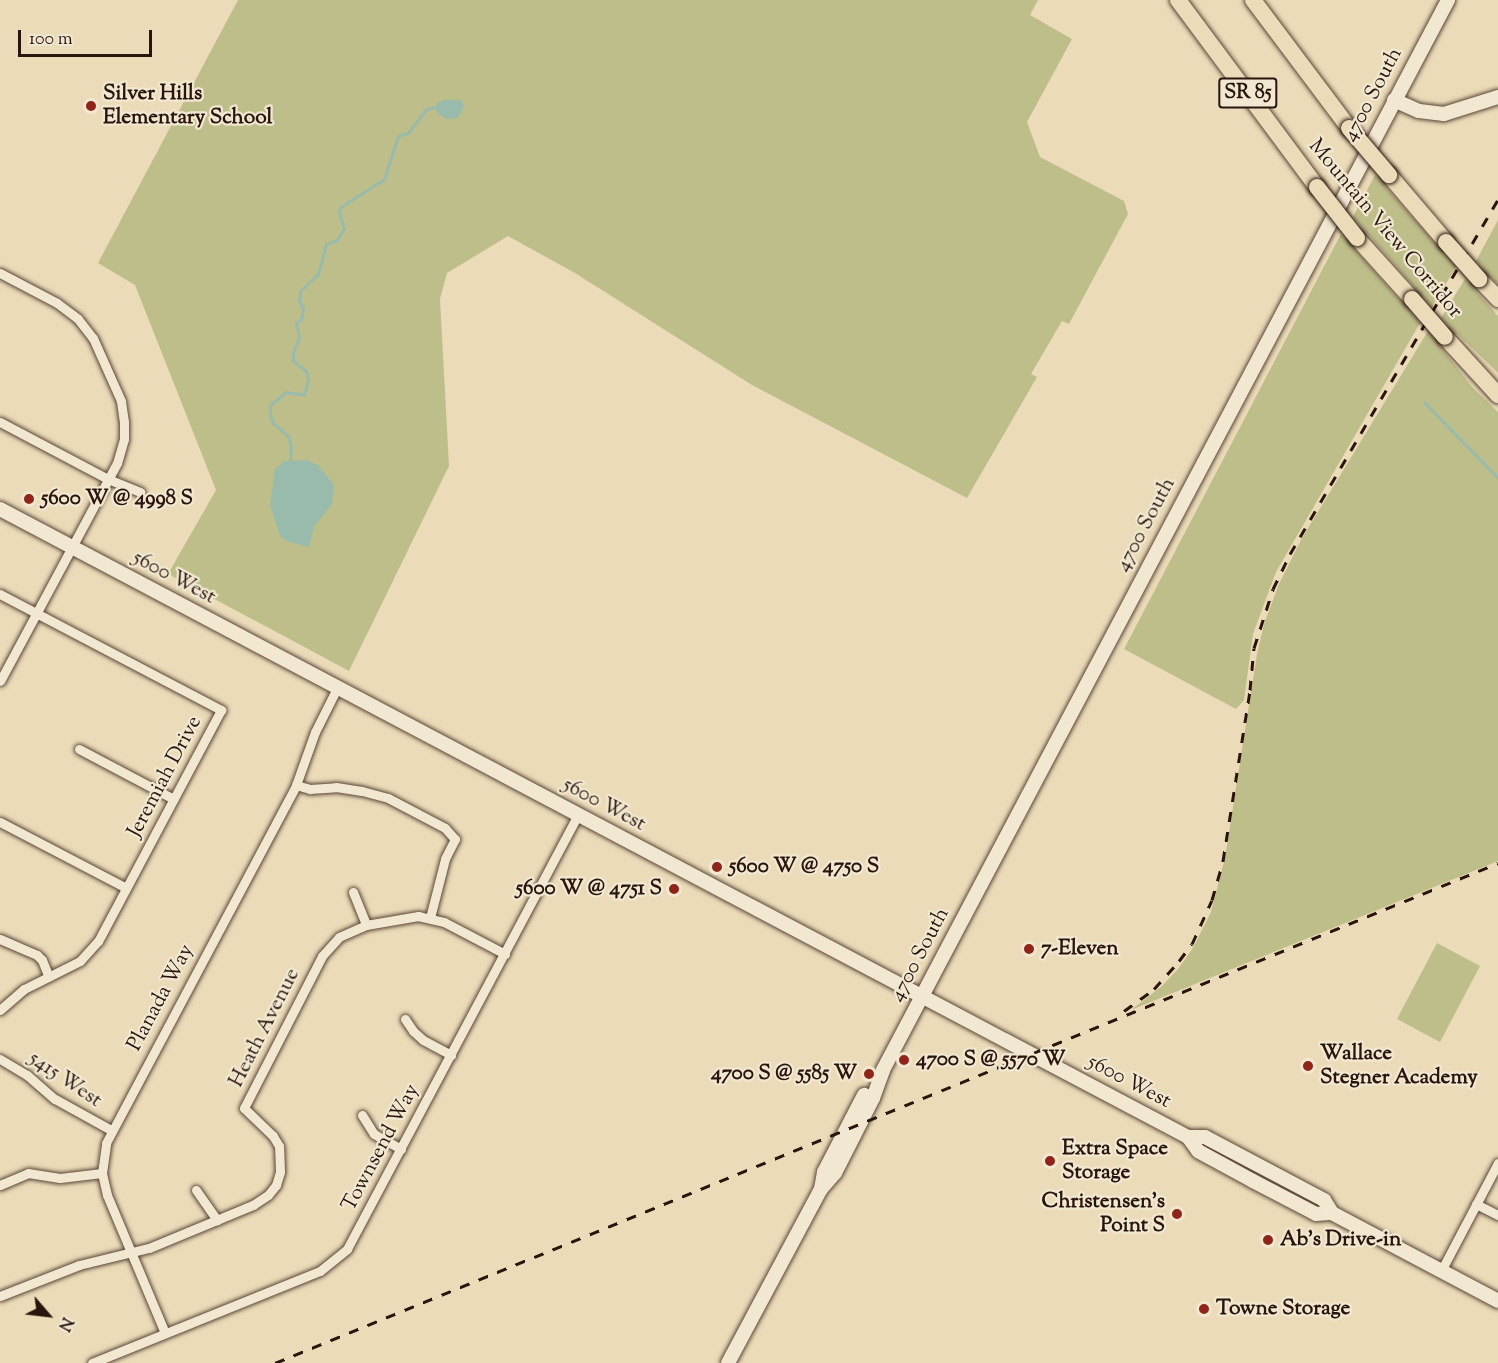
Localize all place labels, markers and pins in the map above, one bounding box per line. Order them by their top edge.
place label: Silver Hills Elementary School [103,81,272,131]
marker: Silver Hills Elementary School [84,99,98,113]
place label: 5600 W @ 4998 S [41,486,193,512]
marker: 5600 W @ 4998 S [22,492,36,506]
place label: 5600 W @ 4750 S [729,854,879,880]
marker: 5600 W @ 4750 S [710,860,724,874]
place label: 5600 W @ 4751 S [516,876,662,902]
marker: 5600 W @ 4751 S [667,882,681,896]
place label: 7-Eleven [1041,936,1119,962]
marker: 7-Eleven [1022,942,1036,956]
place label: Wallace Stegner Academy [1320,1041,1478,1091]
place label: 4700 S @ 5570 W [916,1047,1066,1073]
marker: 4700 S @ 5570 W [897,1053,911,1067]
marker: Wallace Stegner Academy [1301,1059,1315,1073]
place label: 4700 S @ 5585 W [711,1061,857,1087]
marker: 4700 S @ 5585 W [862,1067,876,1081]
place label: Extra Space Storage [1062,1136,1168,1186]
marker: Extra Space Storage [1043,1154,1057,1168]
place label: Christensen's Point S [1041,1189,1165,1239]
marker: Christensen's Point S [1170,1207,1184,1221]
place label: Ab's Drive-in [1280,1227,1401,1253]
marker: Ab's Drive-in [1261,1233,1275,1247]
place label: Towne Storage [1216,1296,1350,1322]
marker: Towne Storage [1197,1302,1211,1316]

